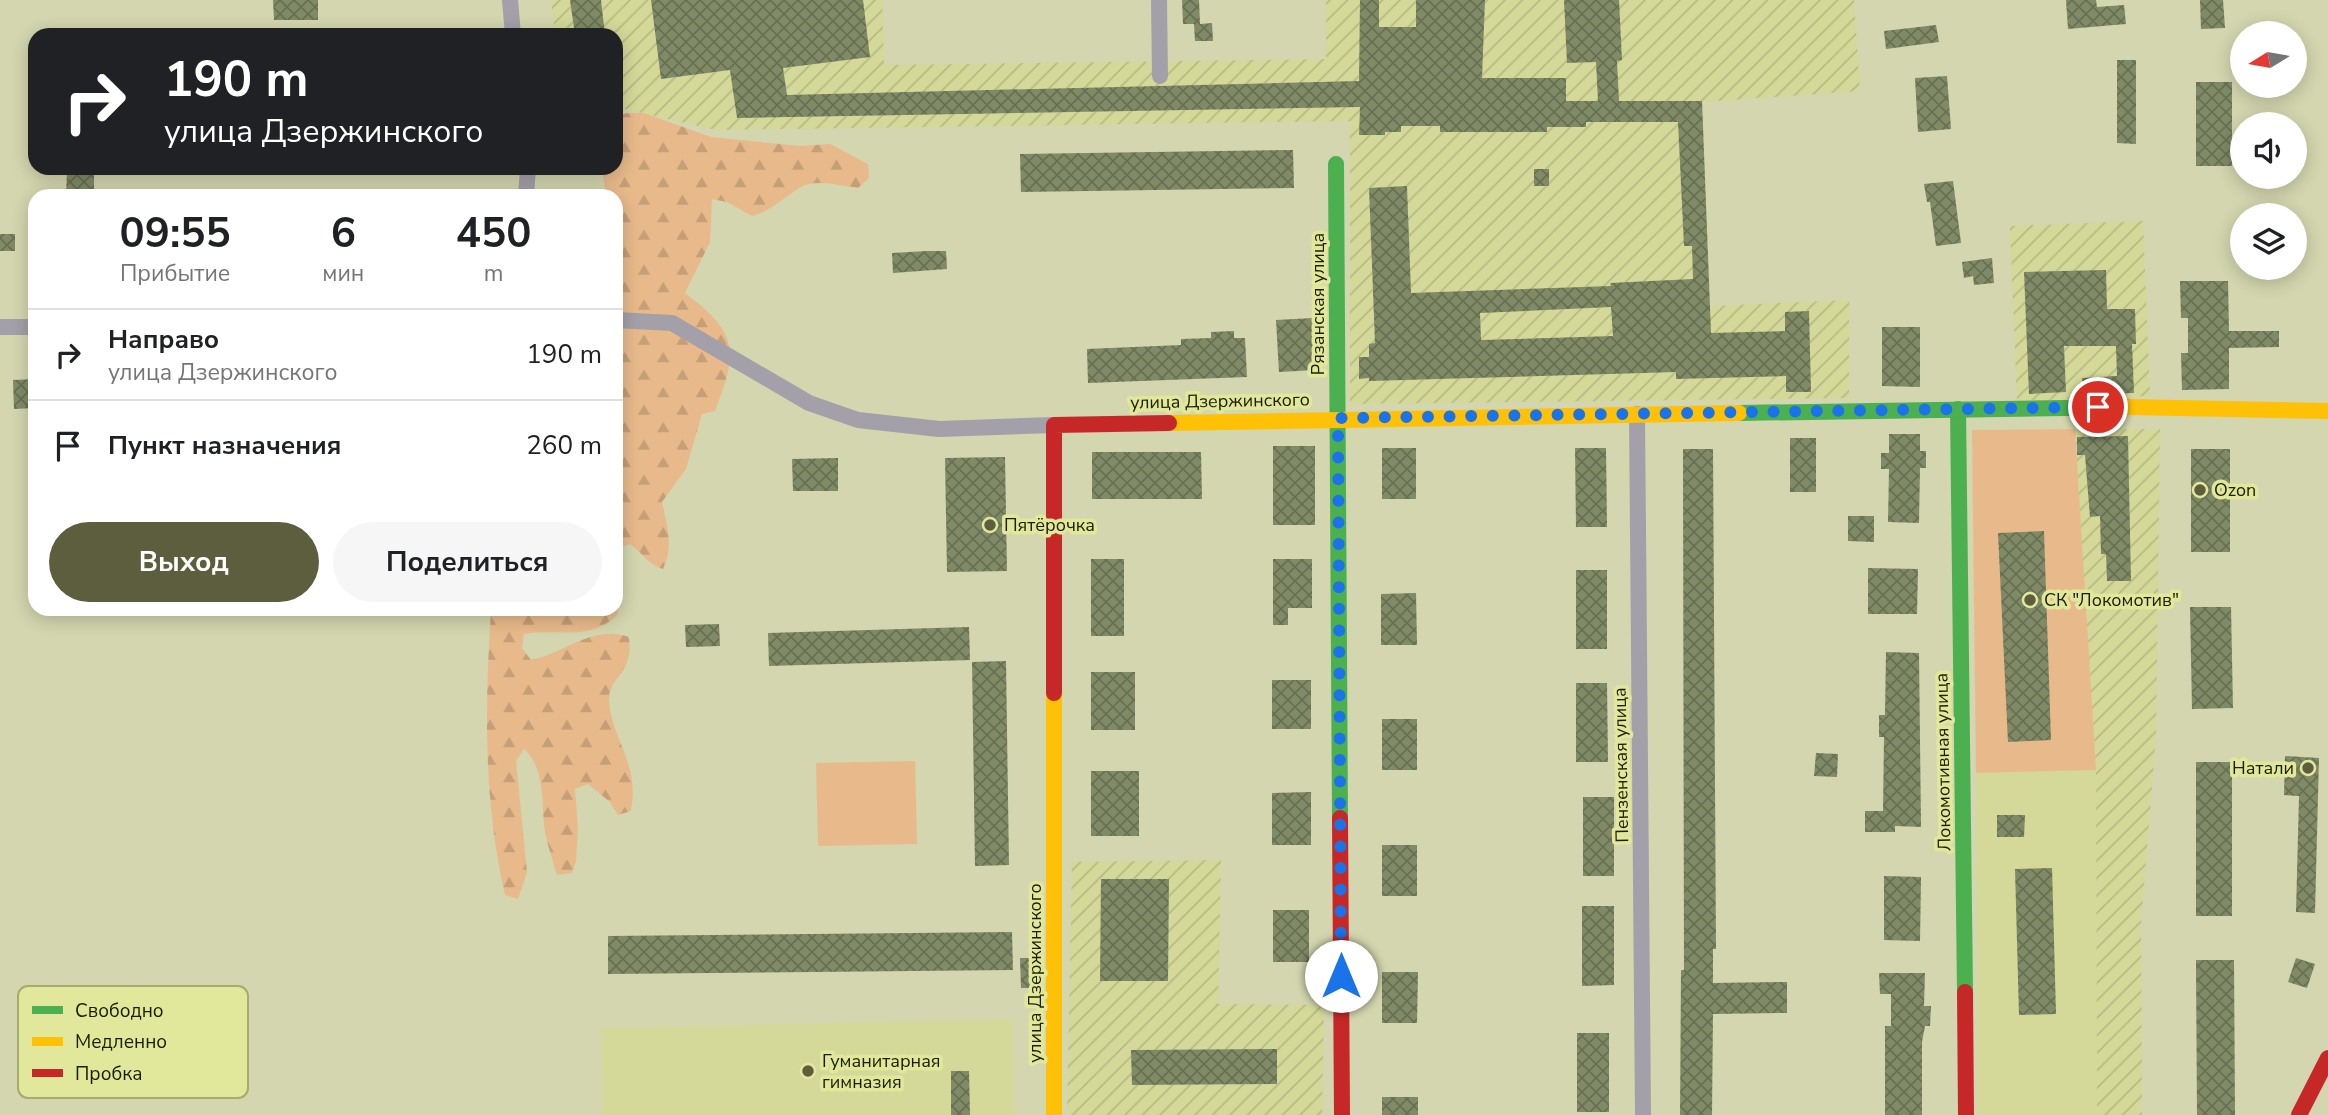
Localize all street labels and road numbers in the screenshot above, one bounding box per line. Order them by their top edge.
street label: Рязанская улица [1306,233,1330,375]
street label: улица Дзержинского [1130,387,1310,415]
street label: Локомотивная улица [1929,673,1957,851]
street label: Пензенская улица [1608,687,1634,843]
street label: улица Дзержинского [1023,883,1047,1063]

